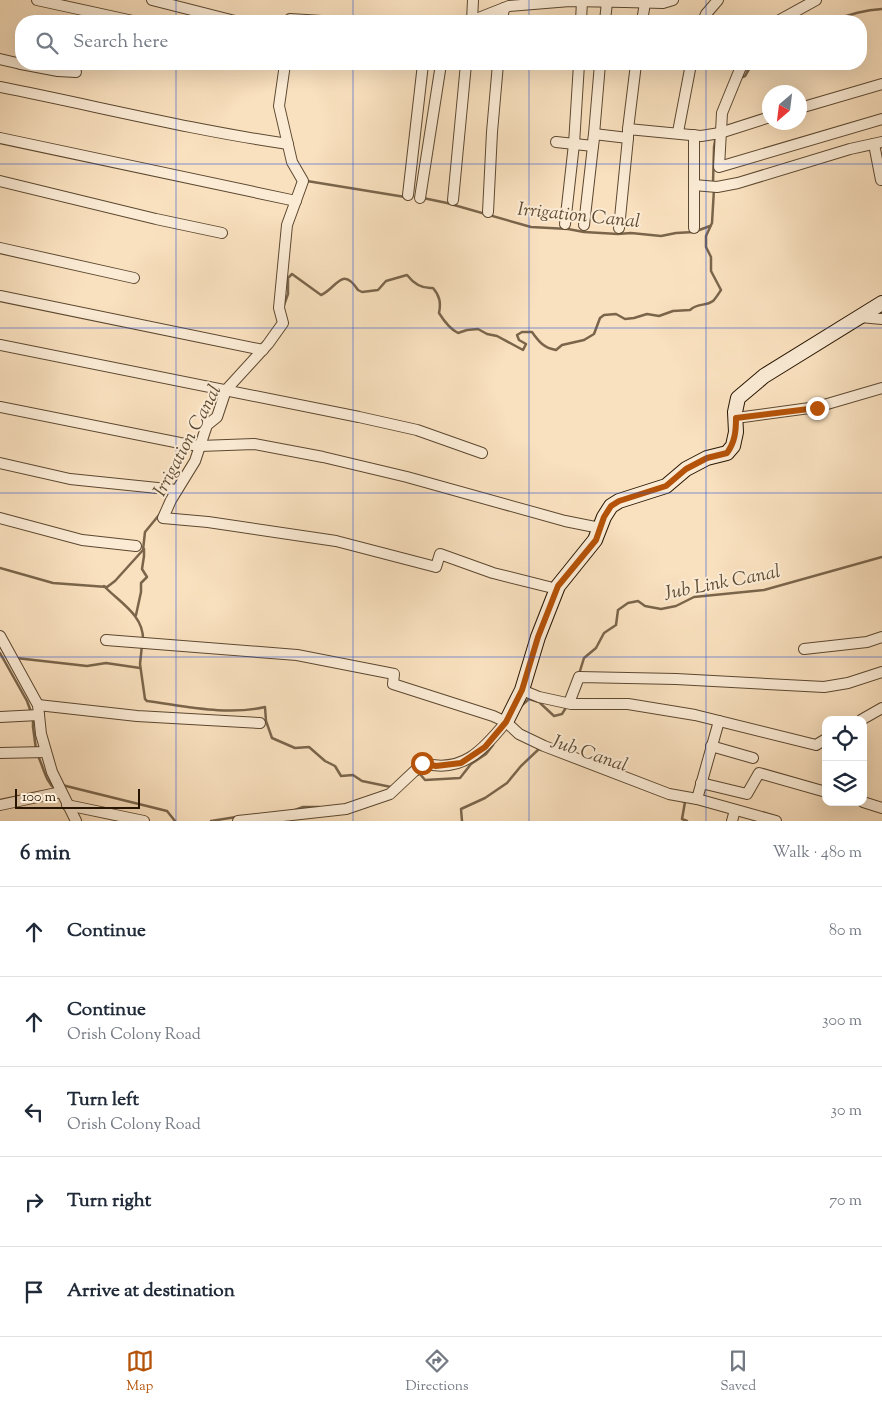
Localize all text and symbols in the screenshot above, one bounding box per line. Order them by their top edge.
search box [15,15,867,70]
icon: search [33,29,61,57]
text: Search here [73,29,168,56]
north arrow [762,85,807,130]
water label: Irrigation Canal [516,197,641,236]
water label: Irrigation Canal [147,381,229,502]
route end [806,397,829,420]
water label: Jub Link Canal [661,559,783,608]
map controls [822,716,867,806]
button: locate [822,716,867,761]
water label: Jub Canal [546,728,631,780]
route start [411,752,434,775]
button: layers [822,761,867,806]
scale bar [15,786,140,809]
text: 100 m [22,788,56,808]
text: 6 min [20,839,71,869]
text: Walk · 480 m [772,842,862,865]
icon: ahead [20,918,48,946]
text: Continue [67,918,146,945]
text: 80 m [829,920,862,943]
text: Continue [67,997,146,1024]
icon: ahead [20,1008,48,1036]
text: 300 m [822,1010,862,1033]
text: Orish Colony Road [67,1024,201,1047]
text: Turn left [67,1087,139,1114]
icon: left [20,1098,48,1126]
text: 30 m [831,1100,862,1123]
text: Orish Colony Road [67,1114,201,1137]
icon: right [20,1188,48,1216]
text: Turn right [67,1188,151,1215]
text: 70 m [829,1190,862,1213]
icon: arrive [20,1278,48,1306]
text: Arrive at destination [67,1278,235,1305]
tab: Map [126,1347,154,1397]
tab: Directions [405,1347,469,1397]
tab: Saved [720,1347,756,1397]

